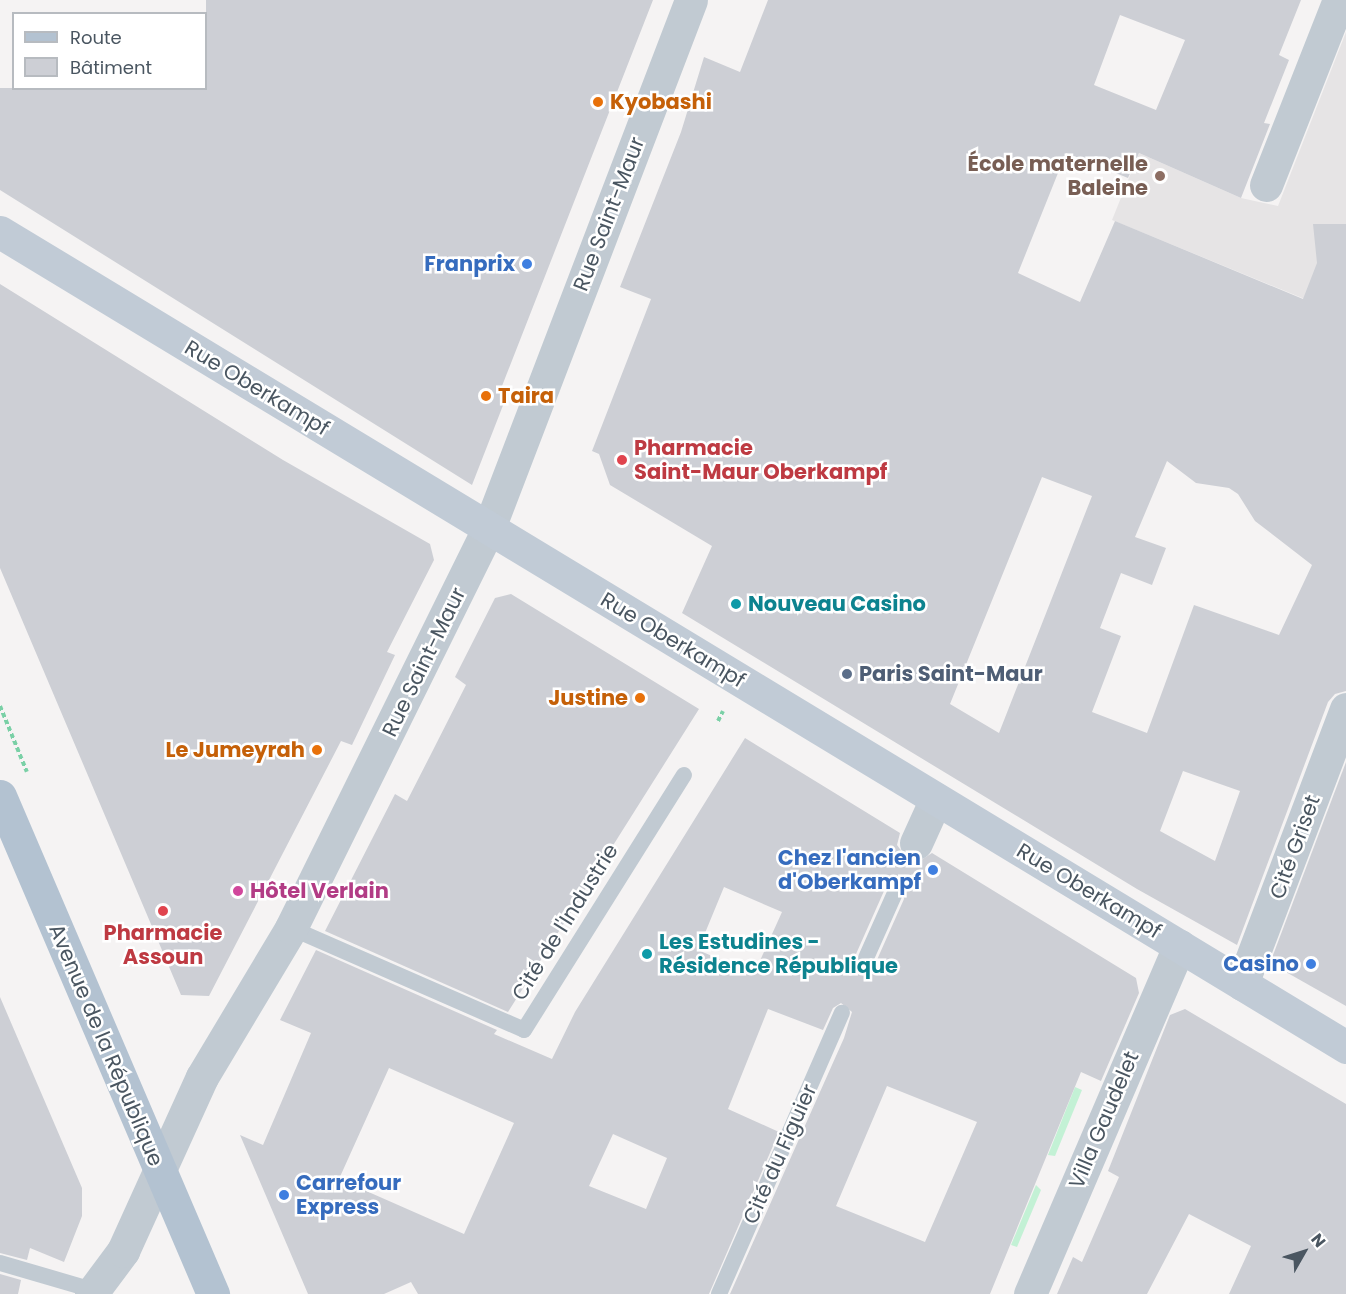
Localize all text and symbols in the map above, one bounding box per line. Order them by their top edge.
legend [12,12,207,90]
text: Route [70,25,122,50]
text: Bâtiment [70,55,152,80]
place label: Kyobashi [610,89,712,115]
marker: Kyobashi [591,95,605,109]
street label: Rue Saint-Maur [568,134,650,294]
place label: École maternelle Baleine [968,151,1148,201]
marker: École maternelle Baleine [1153,169,1167,183]
place label: Franprix [424,251,515,277]
marker: Franprix [520,257,534,271]
street label: Rue Oberkampf [180,335,334,441]
place label: Taira [498,383,554,409]
marker: Taira [479,389,493,403]
place label: Pharmacie Saint-Maur Oberkampf [634,435,887,485]
marker: Pharmacie Saint-Maur Oberkampf [615,453,629,467]
street label: Rue Saint-Maur [377,583,471,741]
street label: Rue Oberkampf [596,587,750,693]
place label: Nouveau Casino [748,591,926,617]
marker: Nouveau Casino [729,597,743,611]
place label: Paris Saint-Maur [859,661,1043,687]
marker: Paris Saint-Maur [840,667,854,681]
place label: Justine [548,685,628,711]
marker: Justine [633,691,647,705]
place label: Le Jumeyrah [165,737,305,763]
marker: Le Jumeyrah [310,743,324,757]
street label: Cité Griset [1265,792,1325,902]
street label: Rue Oberkampf [1012,838,1166,944]
street label: Cité de l'Industrie [507,839,623,1005]
place label: Chez l'ancien d'Oberkampf [778,845,921,895]
marker: Chez l'ancien d'Oberkampf [926,863,940,877]
place label: Hôtel Verlain [250,878,389,904]
marker: Hôtel Verlain [231,884,245,898]
marker: Pharmacie Assoun [156,904,170,918]
street label: Avenue de la République [43,920,169,1170]
place label: Pharmacie Assoun [104,920,222,970]
place label: Les Estudines - Résidence République [659,929,898,979]
marker: Les Estudines - Résidence République [640,947,654,961]
place label: Casino [1223,951,1299,977]
marker: Casino [1304,957,1318,971]
street label: Villa Gaudelet [1064,1048,1144,1192]
street label: Cité du Figuier [738,1080,822,1228]
place label: Carrefour Express [296,1170,401,1220]
marker: Carrefour Express [277,1188,291,1202]
north arrow [1274,1222,1334,1282]
text: N [1306,1228,1331,1252]

